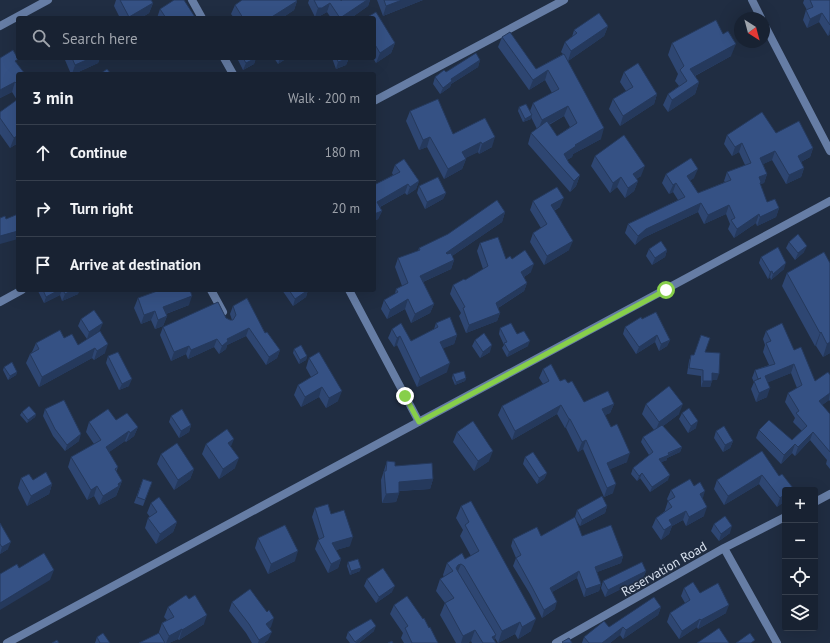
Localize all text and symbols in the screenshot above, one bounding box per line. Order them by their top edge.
north arrow [734,12,770,48]
search box [16,16,376,60]
icon: search [30,27,52,49]
text: Search here [62,29,138,48]
text: 3 min [32,87,73,109]
text: Walk · 200 m [288,90,360,107]
icon: ahead [32,142,54,164]
text: Continue [70,143,127,162]
text: 180 m [325,144,360,161]
icon: right [32,198,54,220]
text: Turn right [70,199,133,218]
text: 20 m [332,200,360,217]
icon: arrive [32,254,54,276]
text: Arrive at destination [70,255,201,274]
route start [657,281,675,299]
route end [396,387,414,405]
map controls [782,487,818,631]
button: + [782,487,818,523]
button: − [782,523,818,559]
street label: Reservation Road [618,538,710,600]
button: locate [782,559,818,595]
button: layers [782,595,818,631]

